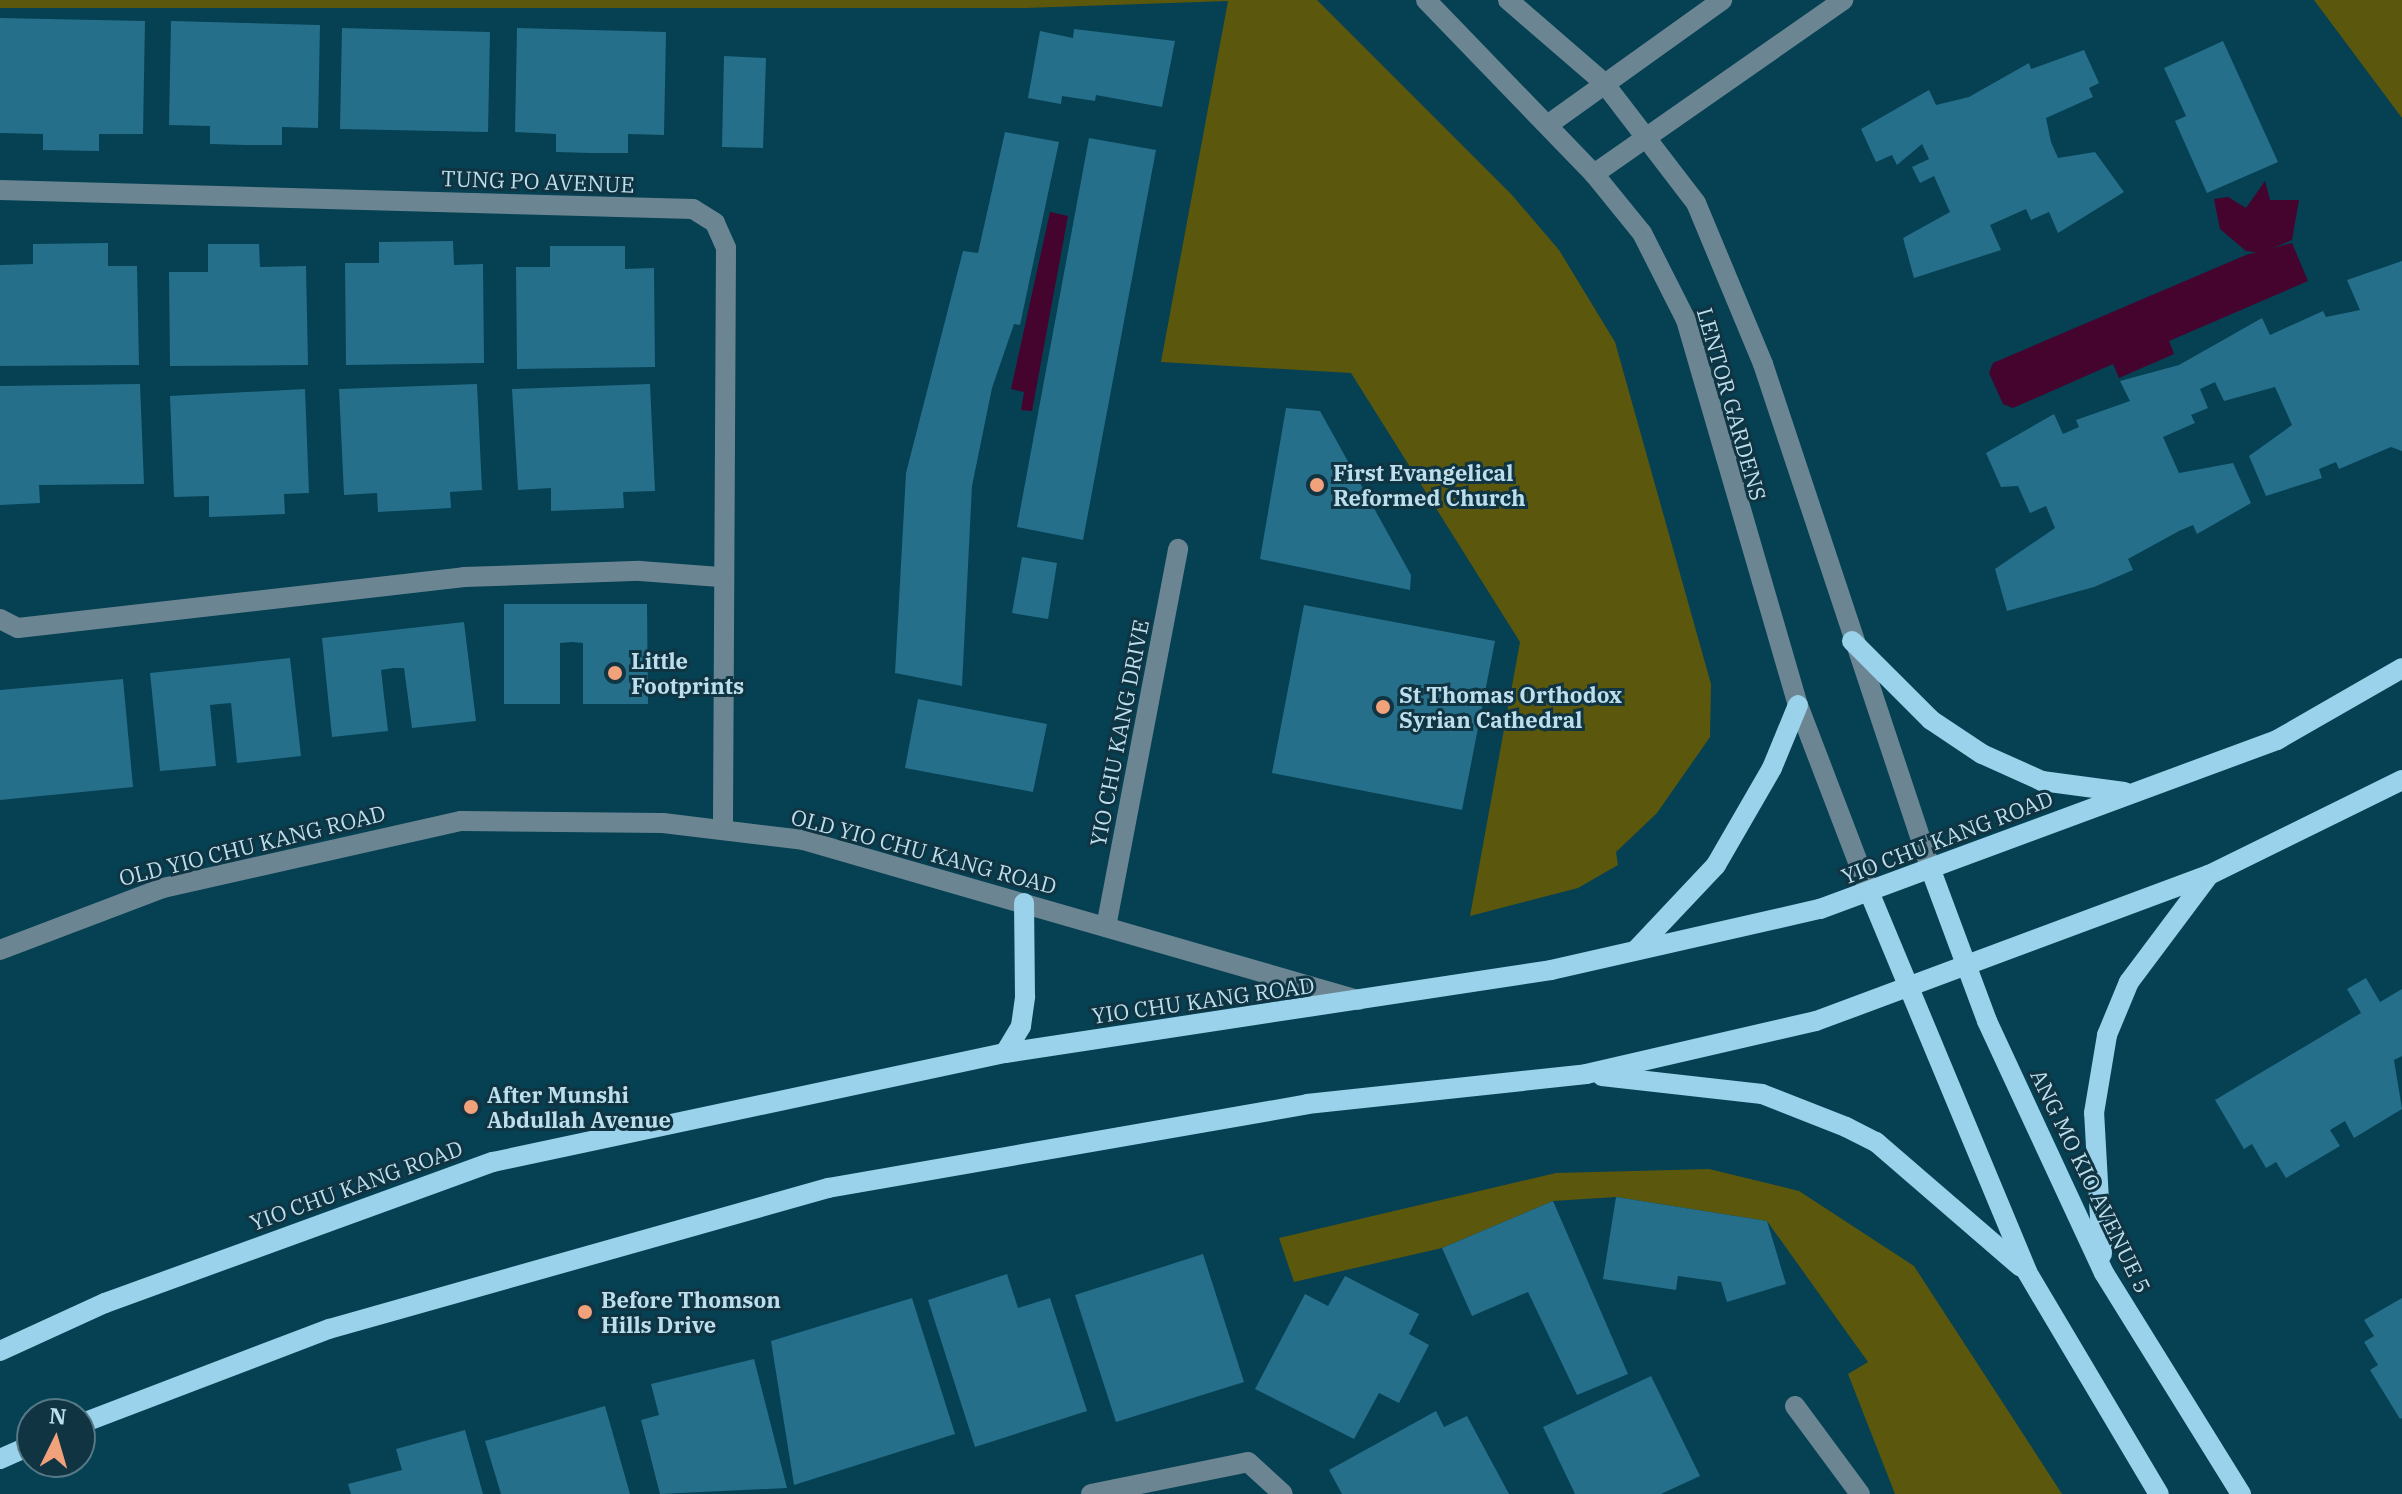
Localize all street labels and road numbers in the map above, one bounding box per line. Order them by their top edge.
street label: TUNG PO AVENUE [441,164,635,198]
street label: LENTOR GARDENS [1692,305,1772,503]
street label: YIO CHU KANG DRIVE [1084,617,1154,849]
street label: YIO CHU KANG ROAD [1838,784,2056,890]
street label: OLD YIO CHU KANG ROAD [116,799,388,891]
street label: OLD YIO CHU KANG ROAD [788,803,1060,899]
street label: YIO CHU KANG ROAD [1090,971,1316,1029]
street label: ANG MO KIO AVENUE 5 [2025,1065,2157,1297]
street label: YIO CHU KANG ROAD [246,1134,466,1236]

